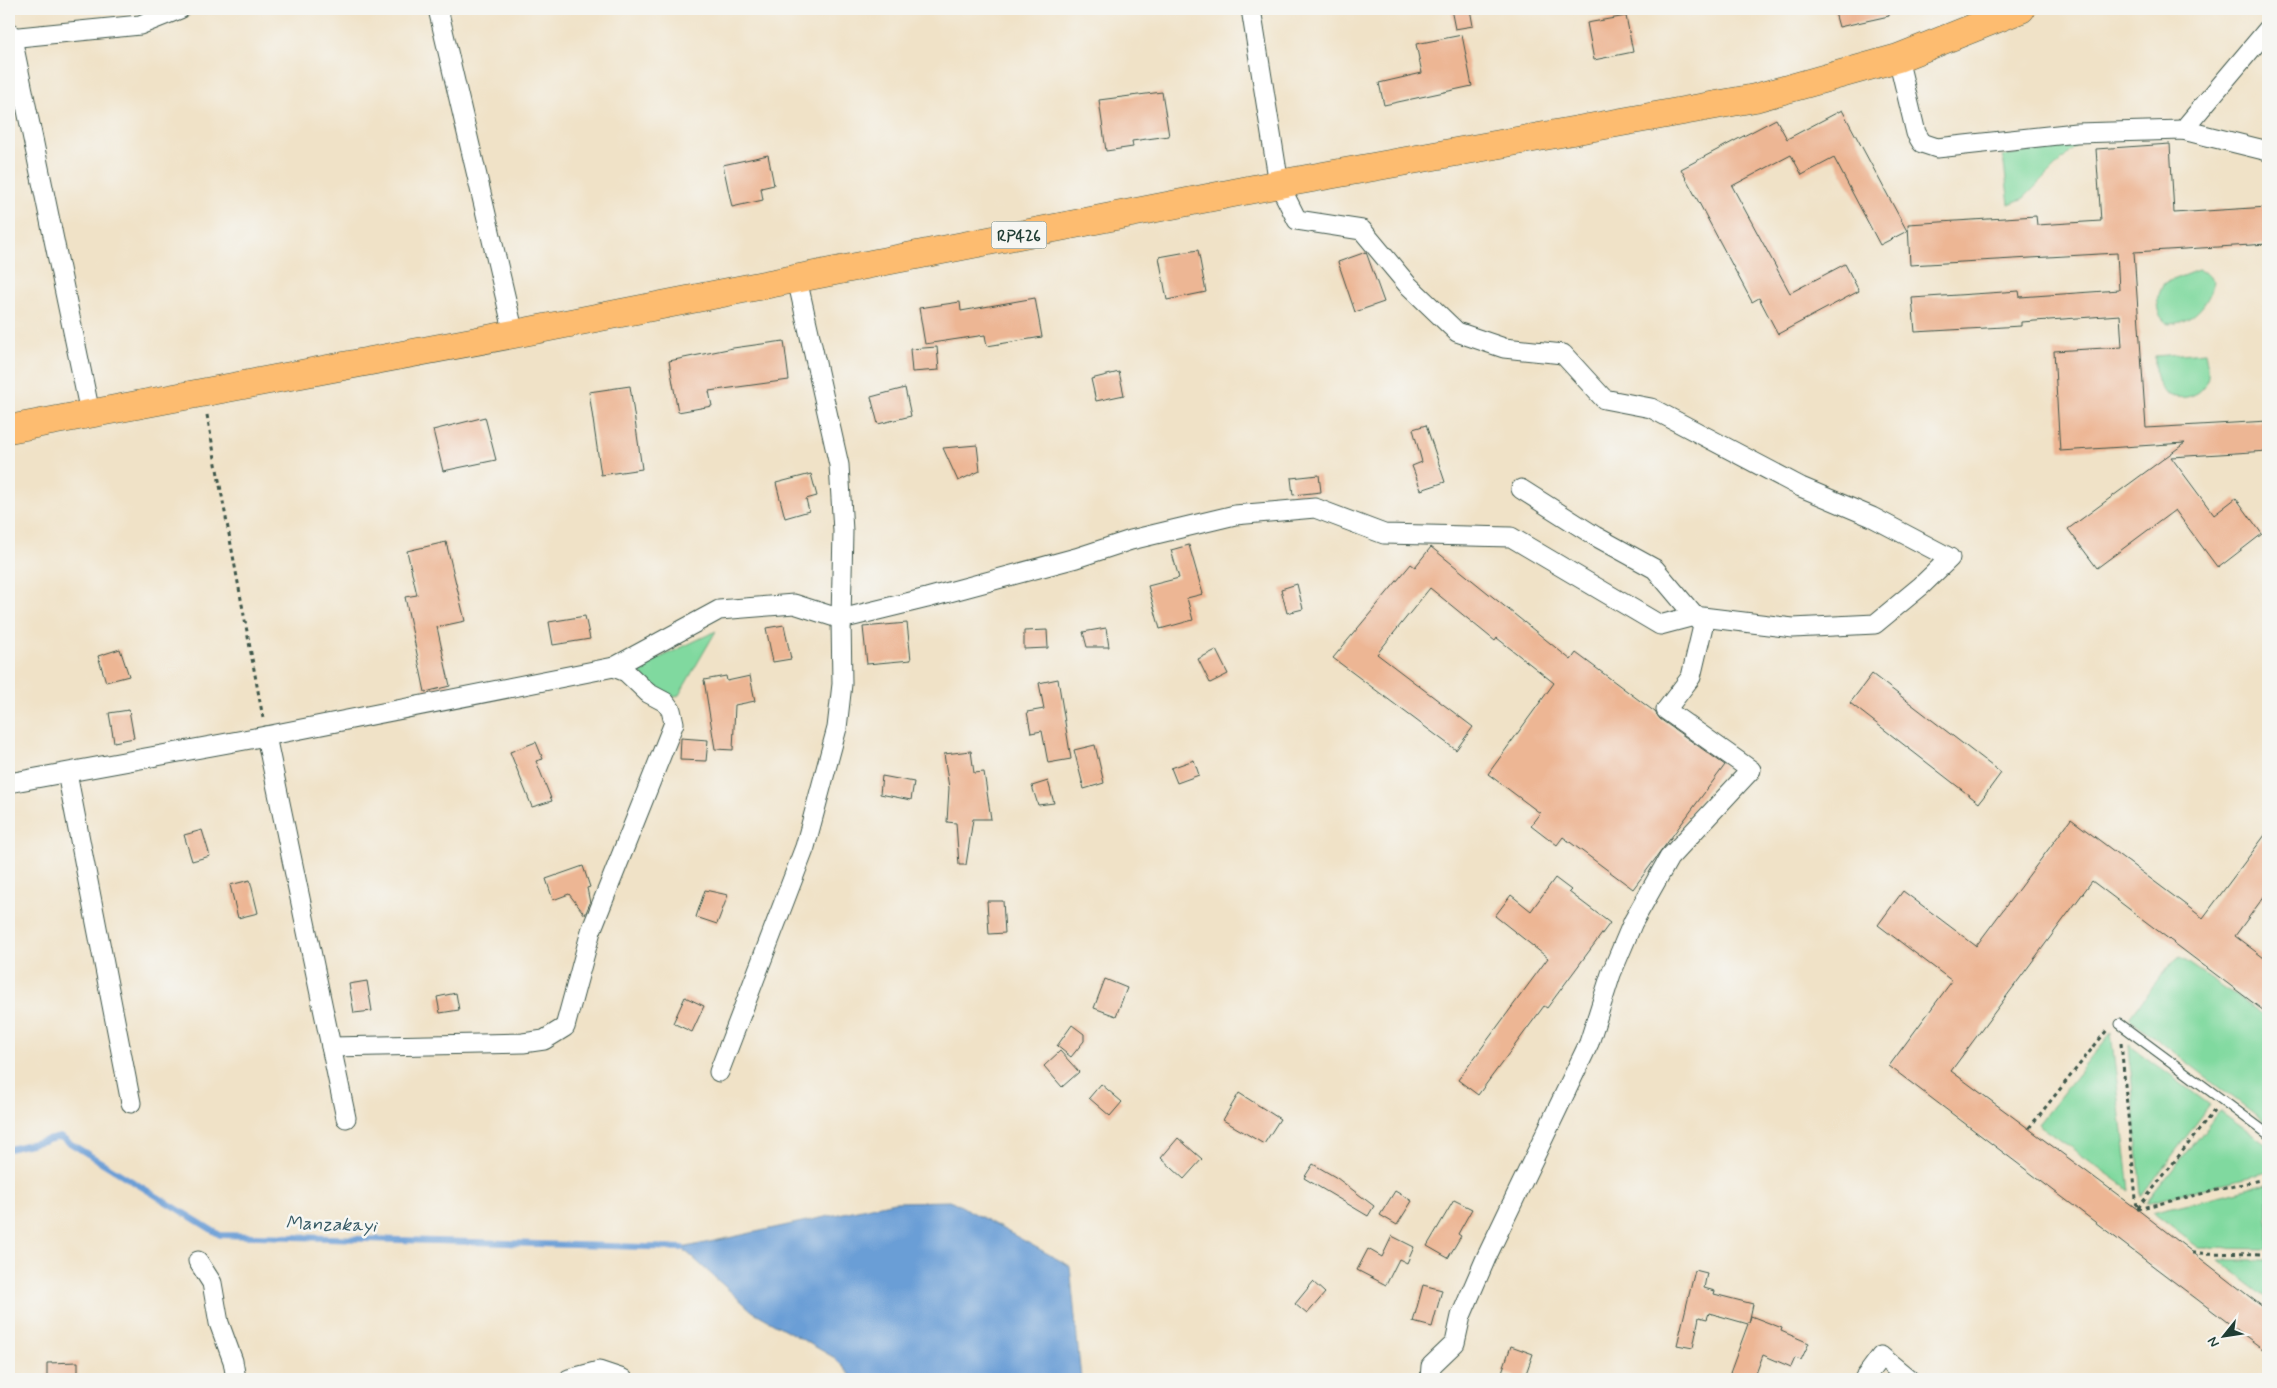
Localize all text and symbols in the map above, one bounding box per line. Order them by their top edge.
road number: RP426 [992,222,1046,248]
water label: Manzakayi [285,1210,379,1239]
north arrow [2200,1310,2250,1360]
text: N [2203,1333,2224,1351]

